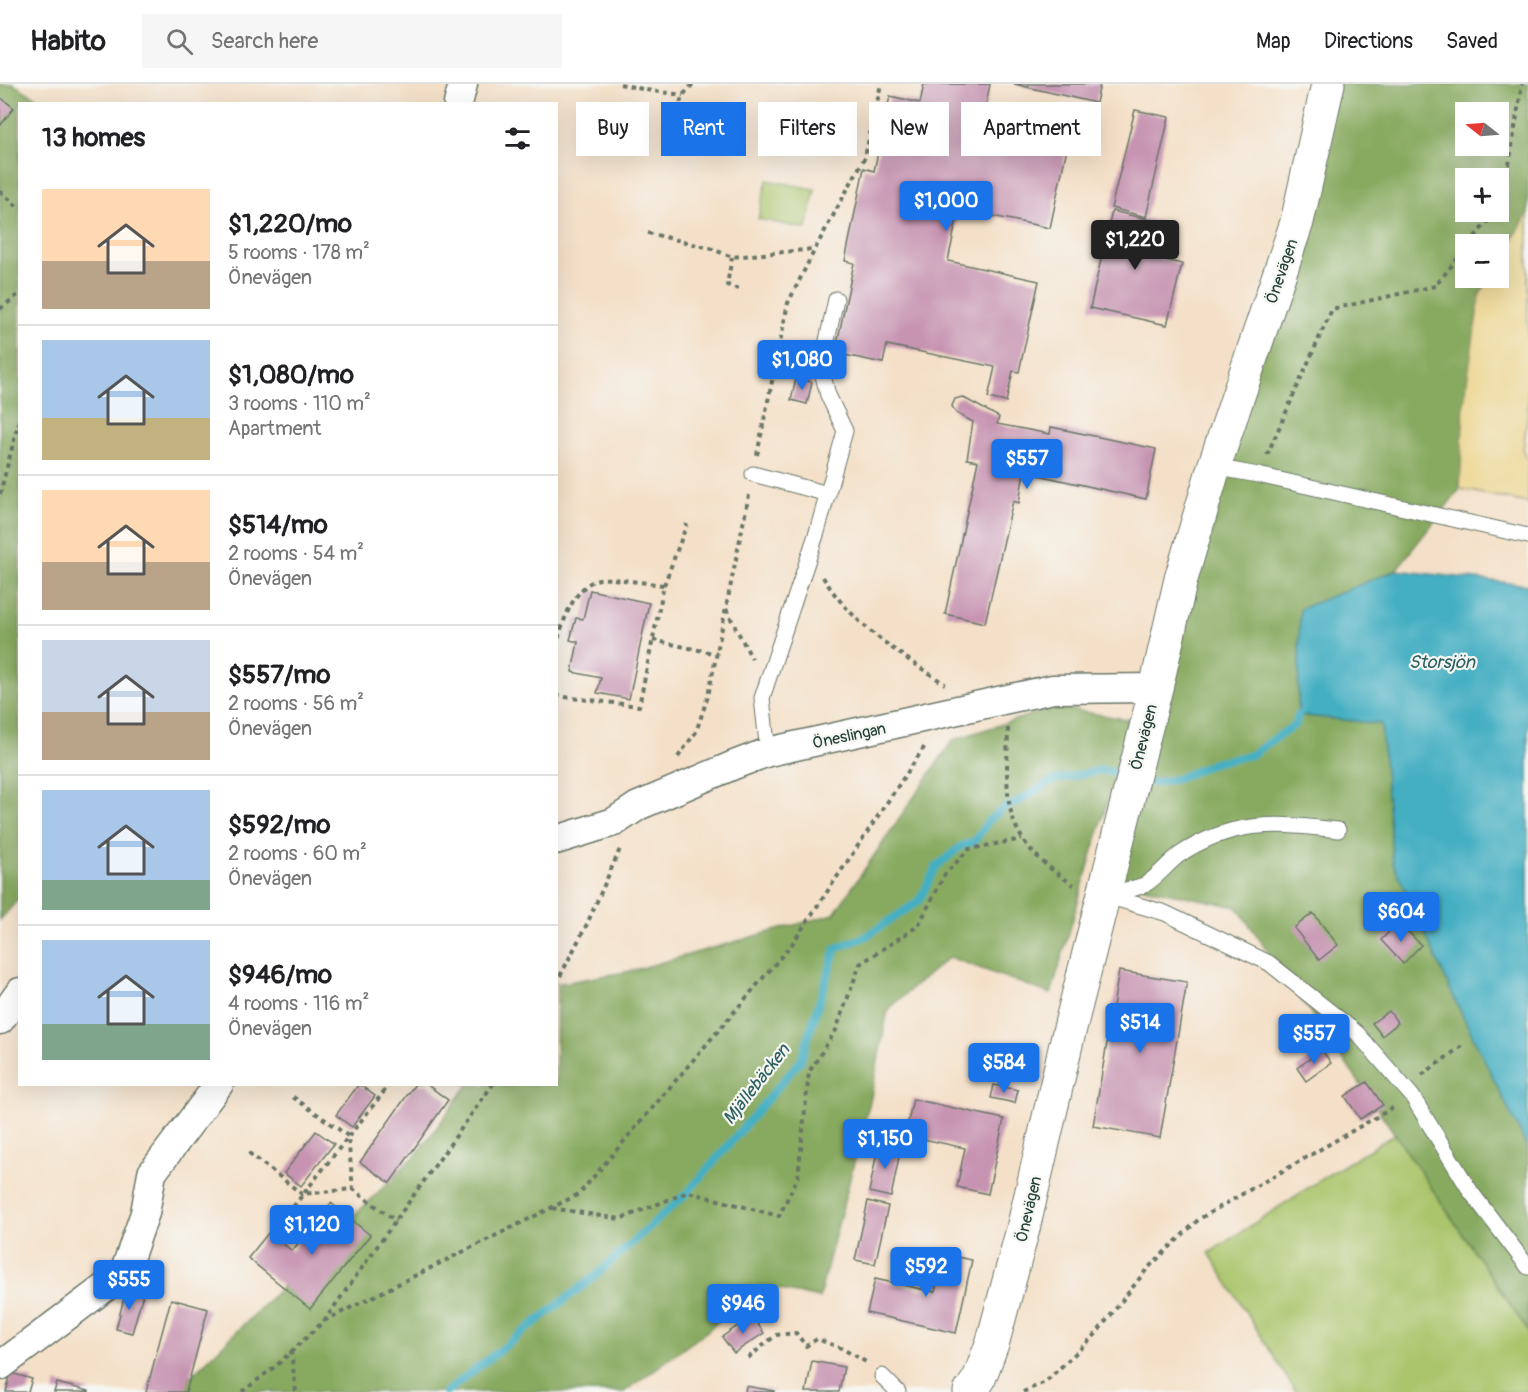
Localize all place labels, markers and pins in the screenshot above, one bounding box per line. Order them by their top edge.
pin: $1,000 [897,181,995,232]
pin: $1,220 [1086,220,1184,271]
pin: $1,080 [753,340,851,391]
pin: $557 [991,439,1063,490]
pin: $604 [1365,892,1437,943]
pin: $514 [1104,1003,1176,1054]
pin: $557 [1278,1014,1350,1065]
pin: $584 [968,1043,1040,1094]
pin: $1,150 [836,1119,934,1170]
pin: $1,120 [263,1205,361,1256]
pin: $592 [890,1247,962,1298]
pin: $555 [93,1260,165,1311]
pin: $946 [707,1284,779,1335]

